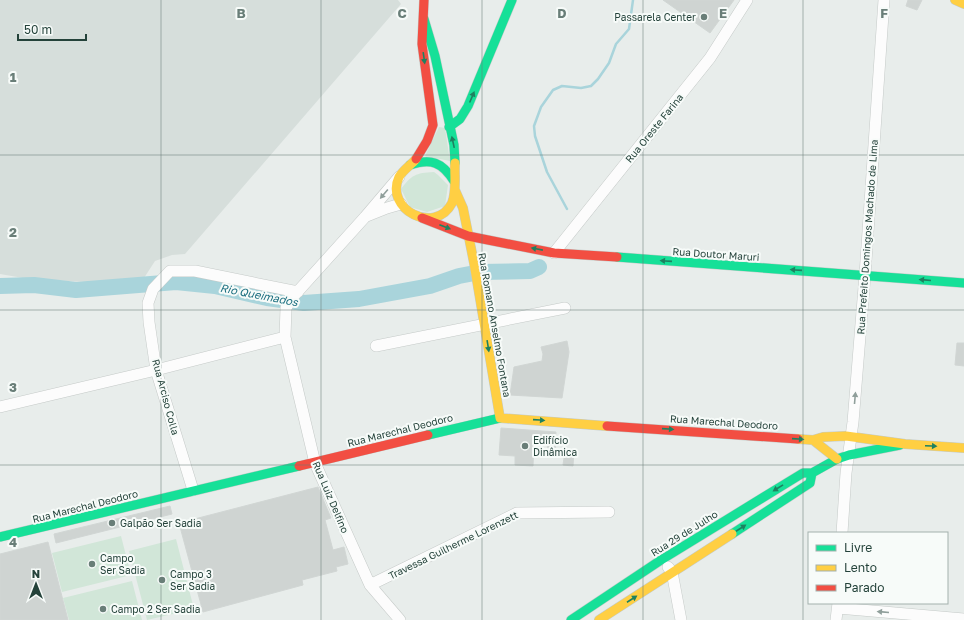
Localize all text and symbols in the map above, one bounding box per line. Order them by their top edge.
text: B [236,5,246,21]
text: C [397,5,407,21]
text: D [557,5,567,21]
text: E [719,5,727,21]
text: F [880,5,888,21]
place label: Passarela Center [614,11,696,23]
marker: Passarela Center [699,12,709,22]
scale bar [18,16,86,42]
text: 50 m [24,22,52,37]
one-way arrow [421,52,427,64]
text: 1 [10,69,17,85]
one-way arrow [469,91,475,102]
street label: Rua Oreste Farina [623,91,685,165]
one-way arrow [450,136,456,149]
street label: Rua Prefeito Domingos Machado de Lima [854,139,880,335]
one-way arrow [380,190,389,199]
text: 2 [9,224,17,240]
one-way arrow [440,224,452,230]
street label: Rua Doutor Maruri [672,245,760,263]
one-way arrow [530,246,543,252]
street label: Rua Romano Anselmo Fontana [476,252,514,398]
one-way arrow [660,258,672,265]
one-way arrow [789,267,802,274]
one-way arrow [919,277,931,283]
water label: Rio Queimados [219,281,300,309]
one-way arrow [485,340,491,352]
street label: Rua Arciso Colla [150,358,182,436]
text: 3 [9,379,17,395]
one-way arrow [852,392,858,404]
street label: Rua Marechal Deodoro [346,411,454,449]
street label: Rua Marechal Deodoro [670,412,778,432]
one-way arrow [533,417,545,424]
one-way arrow [662,426,674,433]
place label: Edifício Dinâmica [533,434,577,458]
one-way arrow [792,435,804,442]
marker: Edifício Dinâmica [520,441,530,451]
one-way arrow [925,443,938,449]
street label: Rua Luiz Delfino [310,459,352,535]
one-way arrow [773,484,783,492]
street label: Rua Marechal Deodoro [31,487,139,525]
street label: Travessa Guilherme Lorenzett [386,508,520,582]
street label: Rua 29 de Julho [648,508,720,558]
place label: Galpão Ser Sadia [120,517,201,529]
marker: Galpão Ser Sadia [107,518,117,528]
one-way arrow [735,524,747,531]
legend [808,532,948,604]
text: 4 [9,534,17,550]
text: Livre [844,540,872,555]
place label: Campo Ser Sadia [100,552,145,576]
marker: Campo Ser Sadia [87,559,97,569]
text: Lento [844,560,877,575]
north arrow [16,564,56,604]
text: N [32,567,40,580]
place label: Campo 3 Ser Sadia [170,568,215,592]
marker: Campo 3 Ser Sadia [157,575,167,585]
text: Parado [844,580,884,595]
one-way arrow [626,595,638,602]
place label: Campo 2 Ser Sadia [111,603,200,615]
marker: Campo 2 Ser Sadia [98,604,108,614]
one-way arrow [877,609,889,615]

